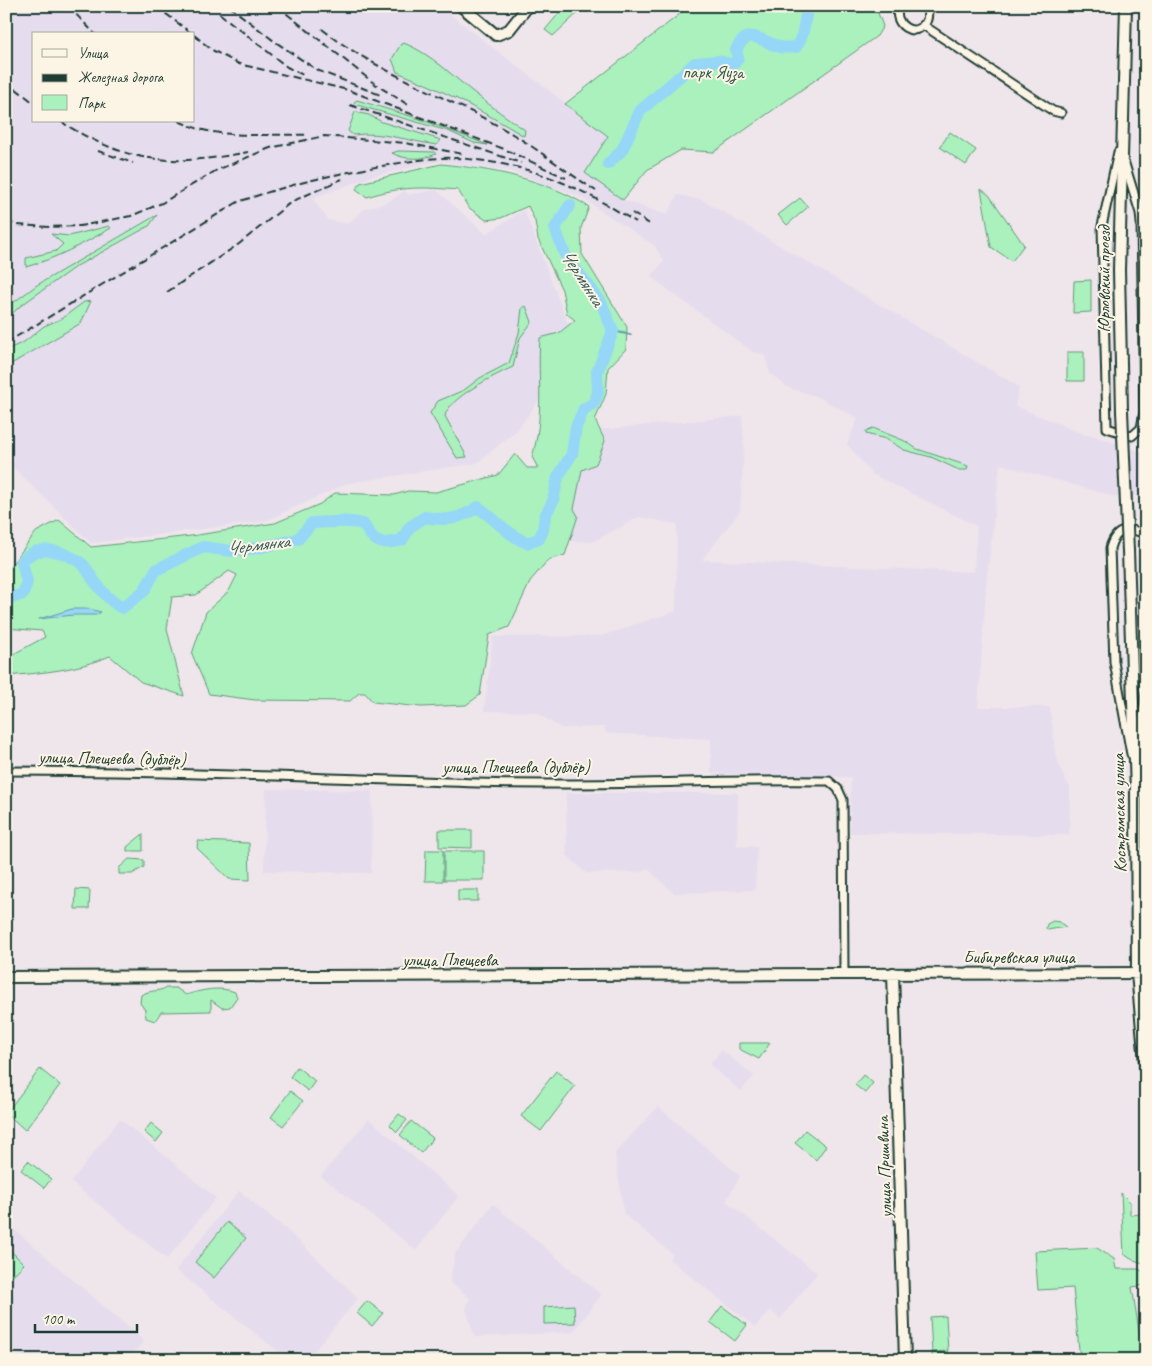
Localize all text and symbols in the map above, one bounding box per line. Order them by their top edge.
legend [32,32,195,122]
text: Улица [78,44,109,63]
park label: парк Яуза [683,61,745,84]
text: Железная дорога [78,68,165,87]
text: Парк [78,94,106,113]
street label: Юрловский проезд [1093,224,1115,332]
water label: Чермянка [555,245,611,312]
water label: Чермянка [225,529,293,561]
street label: улица Плещеева (дублёр) [37,746,187,770]
street label: Костромская улица [1107,752,1131,873]
street label: улица Плещеева (дублёр) [441,756,591,778]
street label: Бибиревская улица [963,946,1077,968]
street label: улица Плещеева [401,949,499,971]
street label: улица Пришвина [871,1114,897,1219]
scale bar [35,1301,138,1333]
text: 100 m [42,1310,76,1329]

